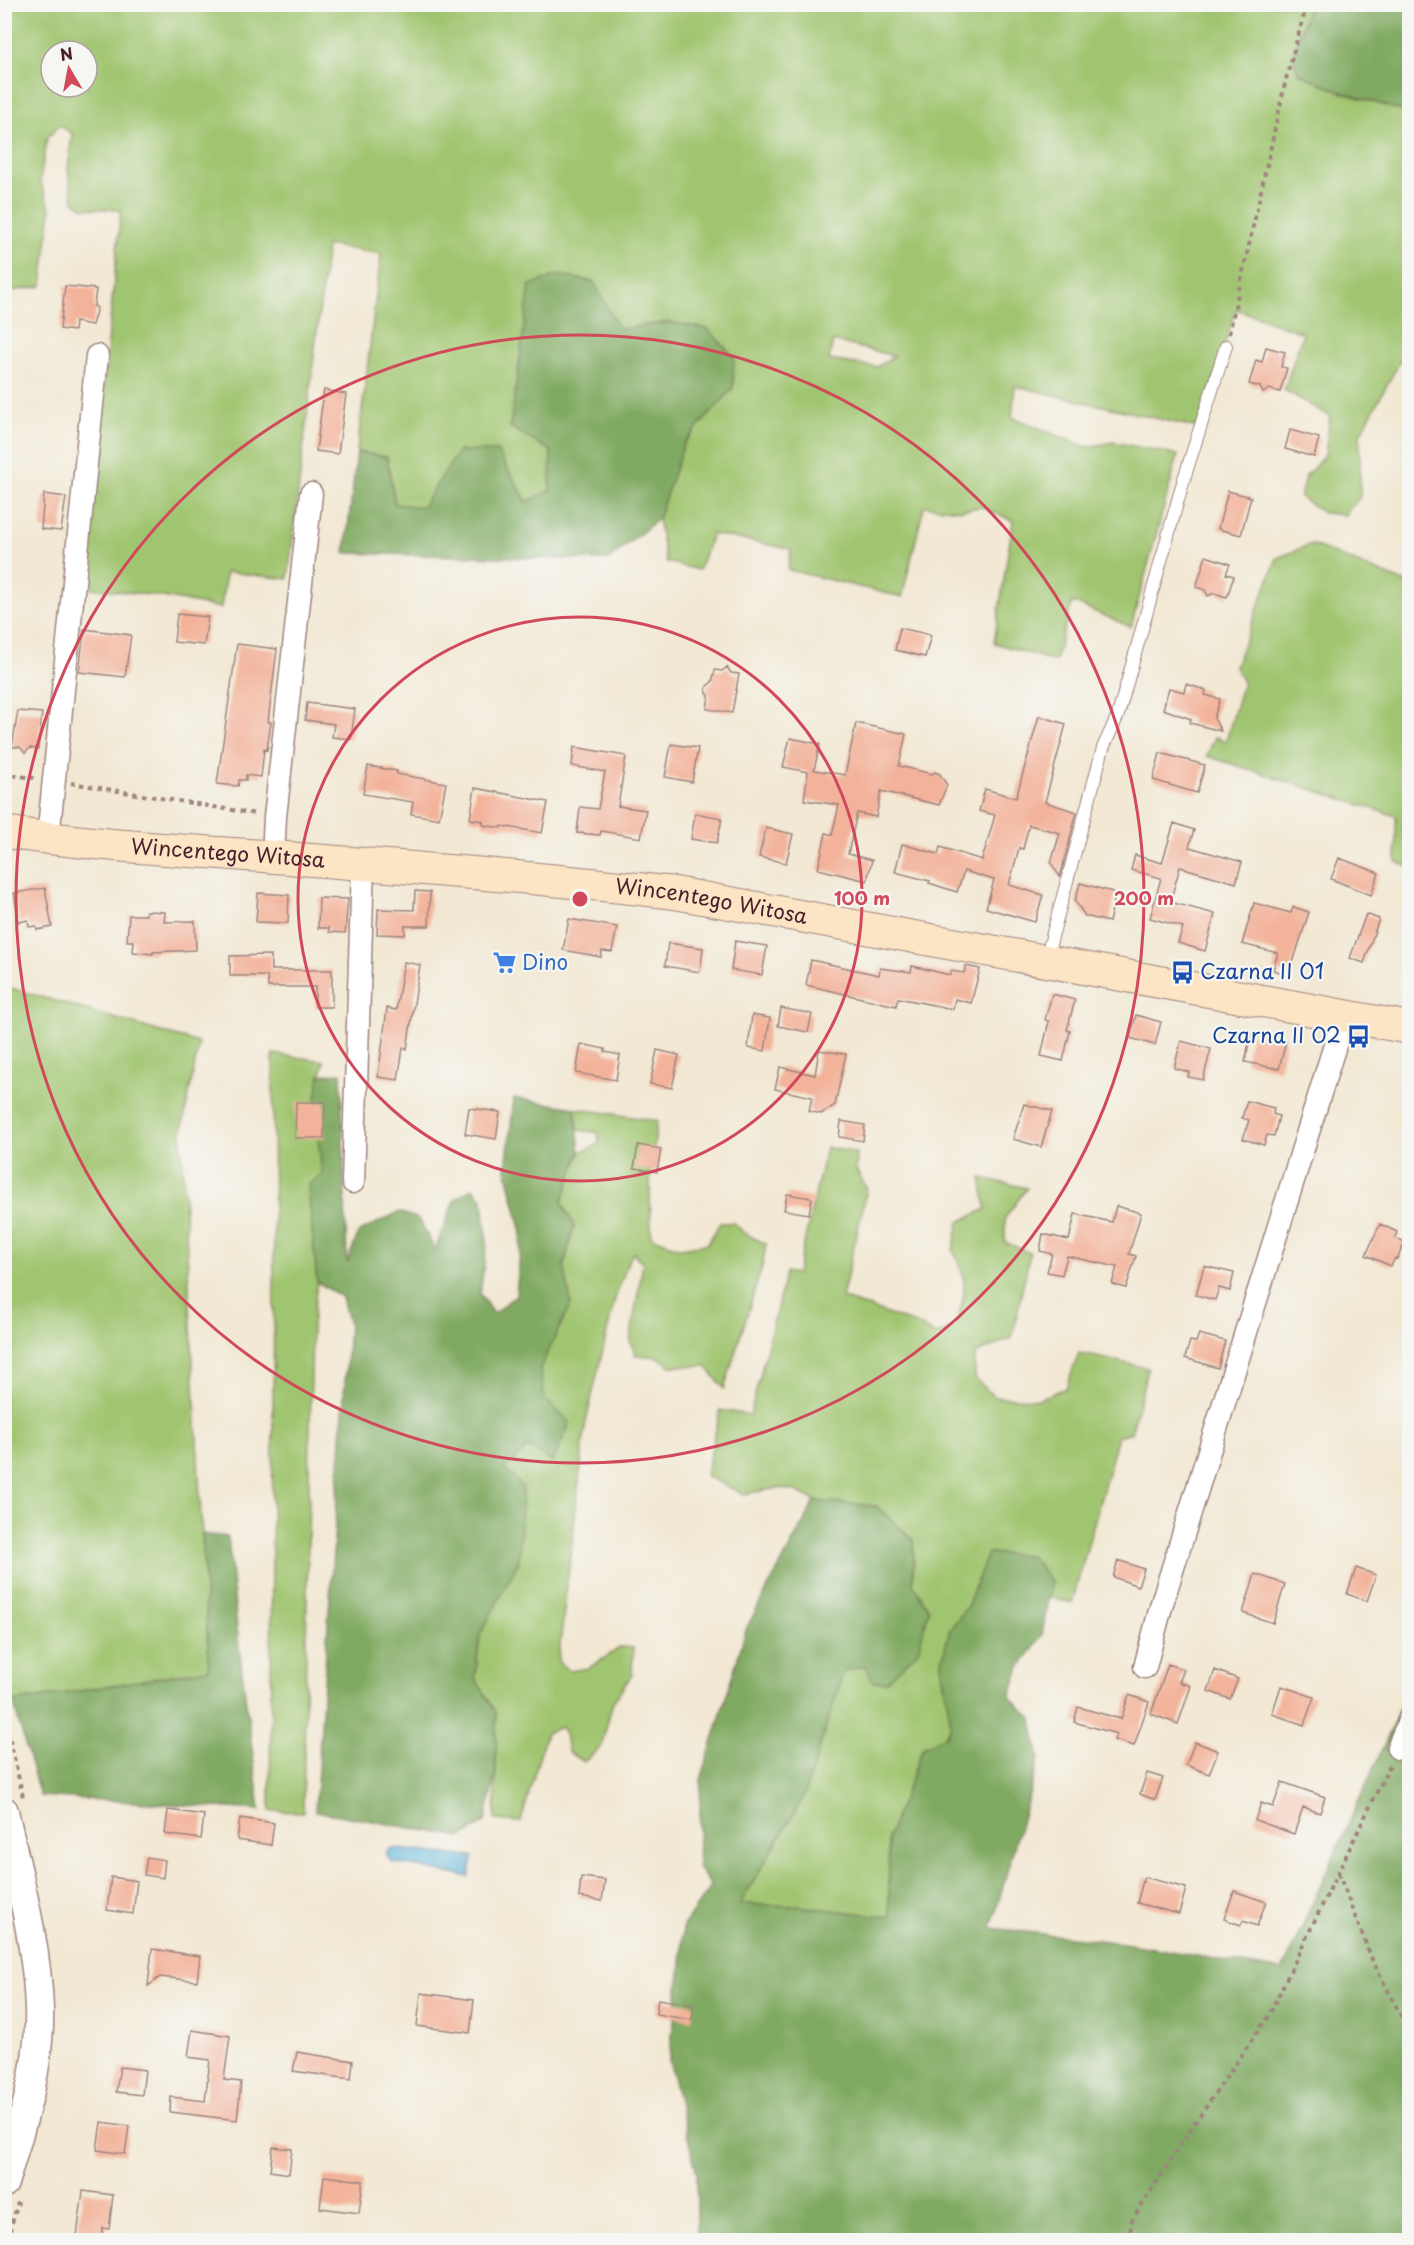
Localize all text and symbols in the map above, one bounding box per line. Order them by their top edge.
north arrow [39,39,99,99]
text: N [58,40,75,66]
street label: Wincentego Witosa [130,828,326,875]
street label: Wincentego Witosa [614,868,810,931]
text: 100 m [834,884,890,911]
text: 200 m [1114,884,1174,911]
centre of rings [570,889,590,909]
place label: Dino [522,945,568,977]
supermarket icon: Dino [491,950,517,976]
place label: Czarna II 01 [1200,954,1324,986]
bus stop icon: Czarna II 01 [1169,959,1195,985]
place label: Czarna II 02 [1212,1018,1341,1050]
bus stop icon: Czarna II 02 [1346,1023,1372,1049]

